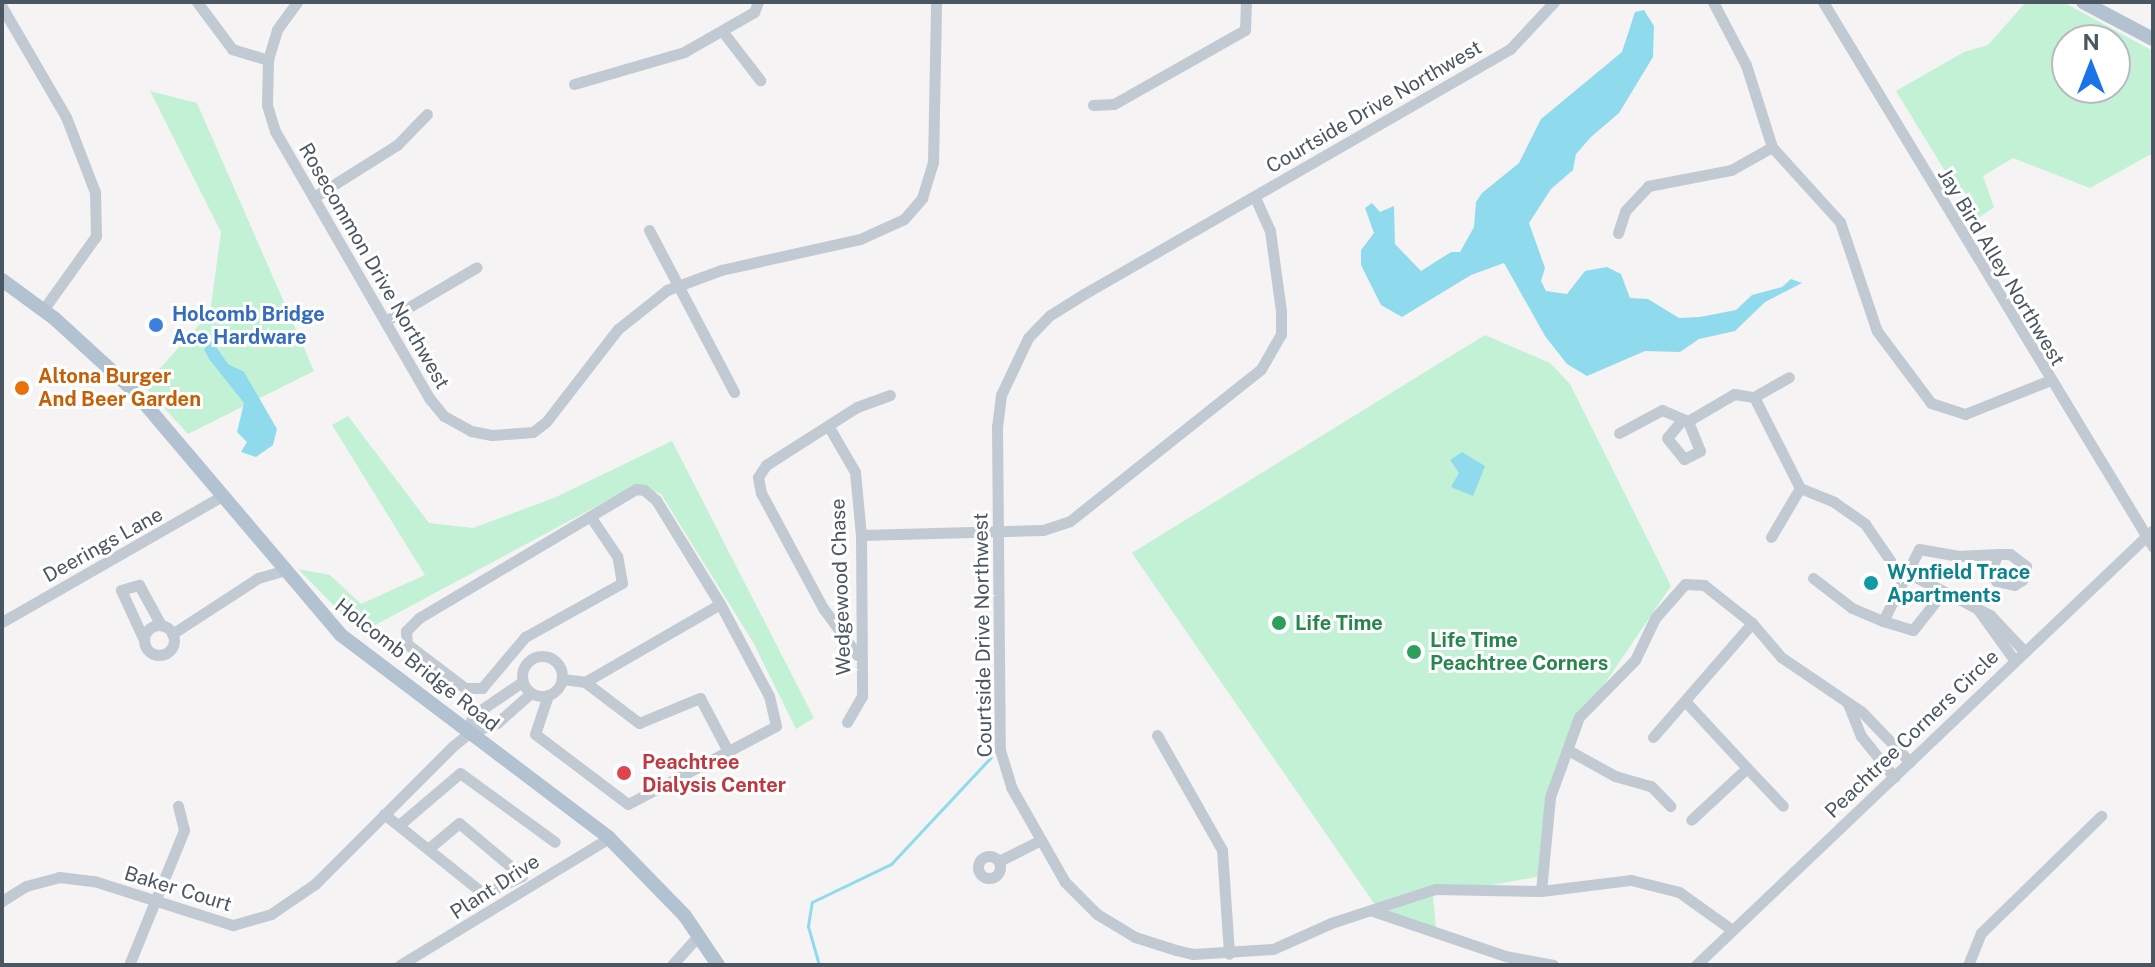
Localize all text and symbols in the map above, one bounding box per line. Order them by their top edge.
north arrow [2051,24,2131,104]
text: N [2082,29,2100,55]
street label: Courtside Drive Northwest [1262,35,1486,179]
street label: Rosecommon Drive Northwest [294,139,454,393]
street label: Jay Bird Alley Northwest [1932,164,2070,370]
place label: Holcomb Bridge Ace Hardware [172,302,325,349]
marker: Holcomb Bridge Ace Hardware [147,316,165,334]
place label: Altona Burger And Beer Garden [38,364,201,411]
marker: Altona Burger And Beer Garden [13,379,31,397]
street label: Wedgewood Chase [826,498,856,676]
street label: Deerings Lane [39,502,167,588]
street label: Courtside Drive Northwest [969,512,997,758]
place label: Wynfield Trace Apartments [1887,560,2030,607]
marker: Wynfield Trace Apartments [1862,574,1880,592]
street label: Holcomb Bridge Road [330,593,504,737]
place label: Life Time [1295,611,1383,635]
marker: Life Time [1270,614,1288,632]
place label: Life Time Peachtree Corners [1430,628,1608,675]
marker: Life Time Peachtree Corners [1405,643,1423,661]
street label: Peachtree Corners Circle [1820,645,2004,823]
place label: Peachtree Dialysis Center [642,750,786,797]
marker: Peachtree Dialysis Center [613,762,635,784]
street label: Plant Drive [446,849,544,925]
street label: Baker Court [121,861,235,917]

